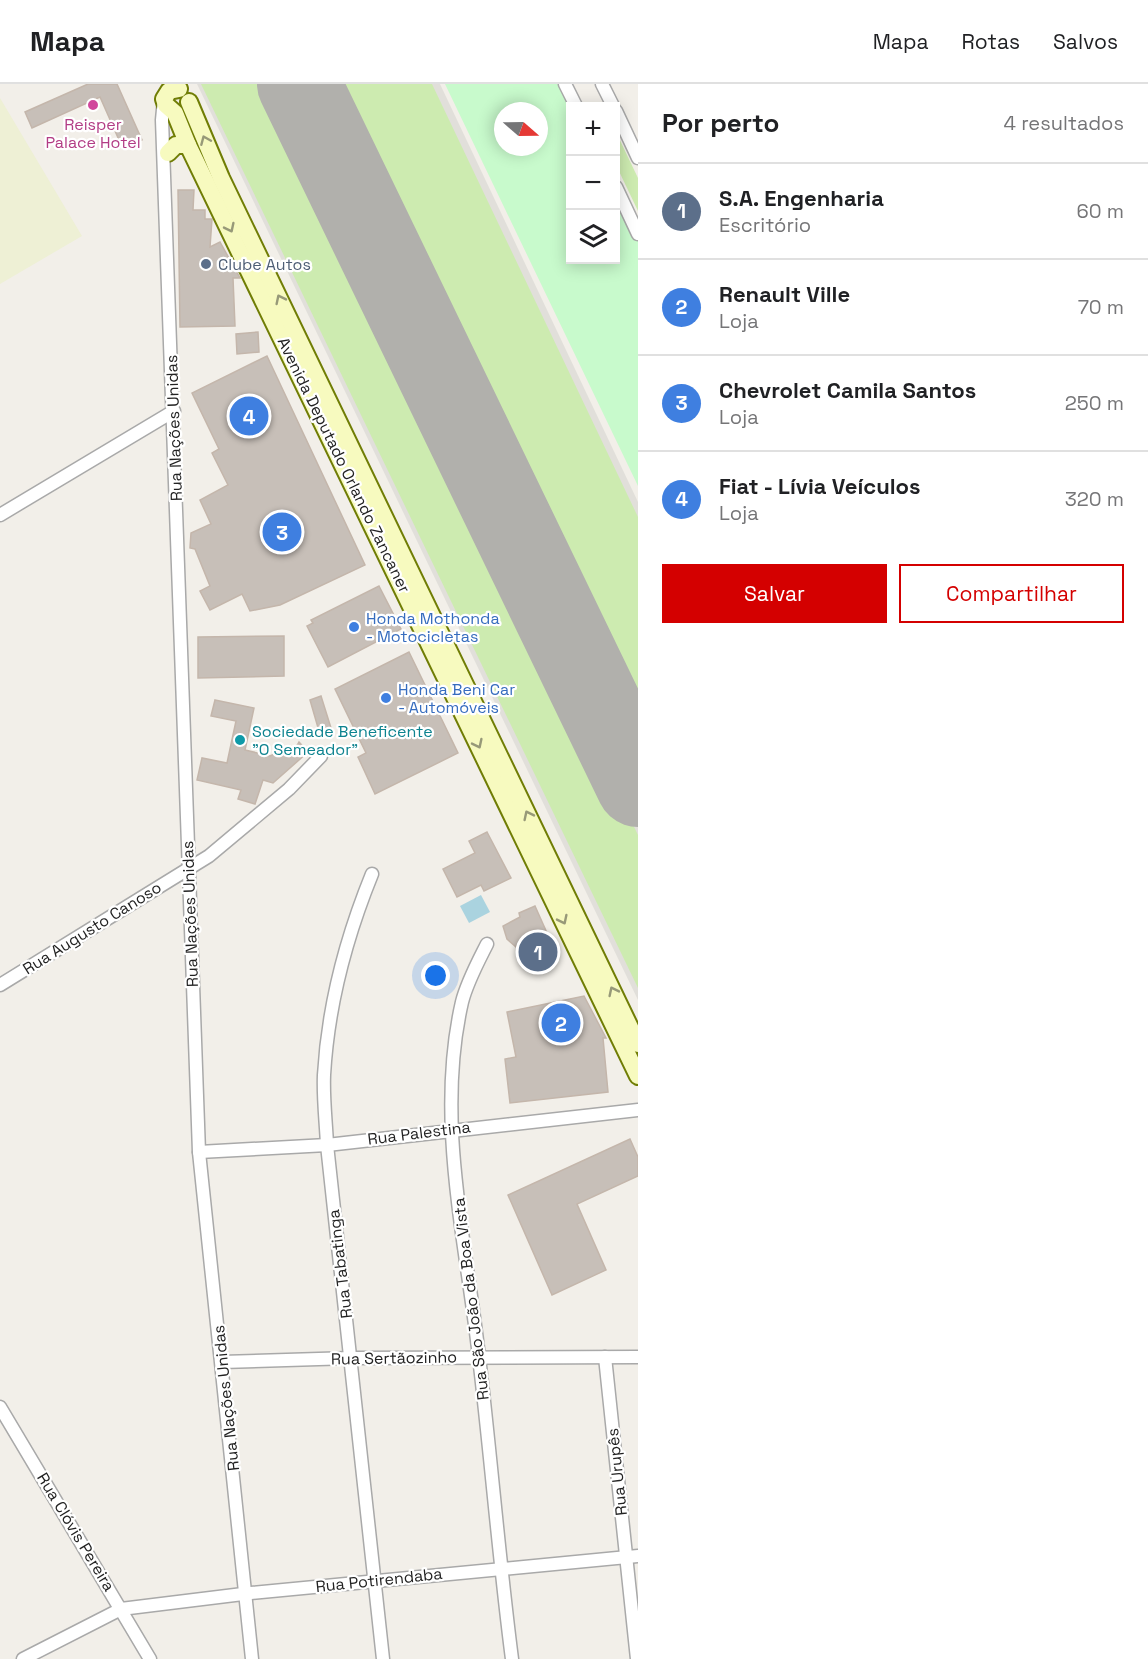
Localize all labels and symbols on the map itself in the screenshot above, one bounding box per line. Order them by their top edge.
marker: Reisper Palace Hotel [86,98,100,112]
north arrow [494,102,548,156]
place label: Reisper Palace Hotel [45,114,141,153]
one-way arrow [200,135,212,146]
one-way arrow [222,222,234,233]
place label: Clube Autos [218,254,311,275]
marker: Clube Autos [199,257,213,271]
one-way arrow [275,294,287,305]
street label: Avenida Deputado Orlando Zancaner [273,334,415,596]
street label: Rua Nações Unidas [161,354,187,502]
pin: 4 [230,394,268,438]
pin: 3 [262,510,302,554]
place label: Honda Mothonda - Motocicletas [366,608,500,647]
marker: Honda Mothonda - Motocicletas [347,620,361,634]
place label: Honda Beni Car - Automóveis [398,679,515,718]
marker: Honda Beni Car - Automóveis [379,691,393,705]
place label: Sociedade Beneficente "O Semeador" [252,721,433,760]
marker: Sociedade Beneficente "O Semeador" [233,733,247,747]
one-way arrow [471,738,483,749]
one-way arrow [524,811,536,822]
street label: Rua Nações Unidas [177,840,203,988]
street label: Rua Augusto Canoso [19,877,165,979]
one-way arrow [555,913,567,924]
pin: 1 [518,930,558,974]
your location [421,961,450,990]
one-way arrow [608,986,620,997]
pin: 2 [542,1000,580,1046]
street label: Rua Palestina [366,1116,472,1150]
street label: Rua São João da Boa Vista [448,1197,494,1401]
street label: Rua Tabatinga [323,1208,357,1320]
street label: Rua Nações Unidas [208,1324,244,1472]
street label: Rua Sertãozinho [331,1346,457,1370]
street label: Rua Urupês [602,1427,632,1517]
street label: Rua Clóvis Pereira [32,1469,120,1595]
street label: Rua Potirendaba [315,1563,443,1597]

